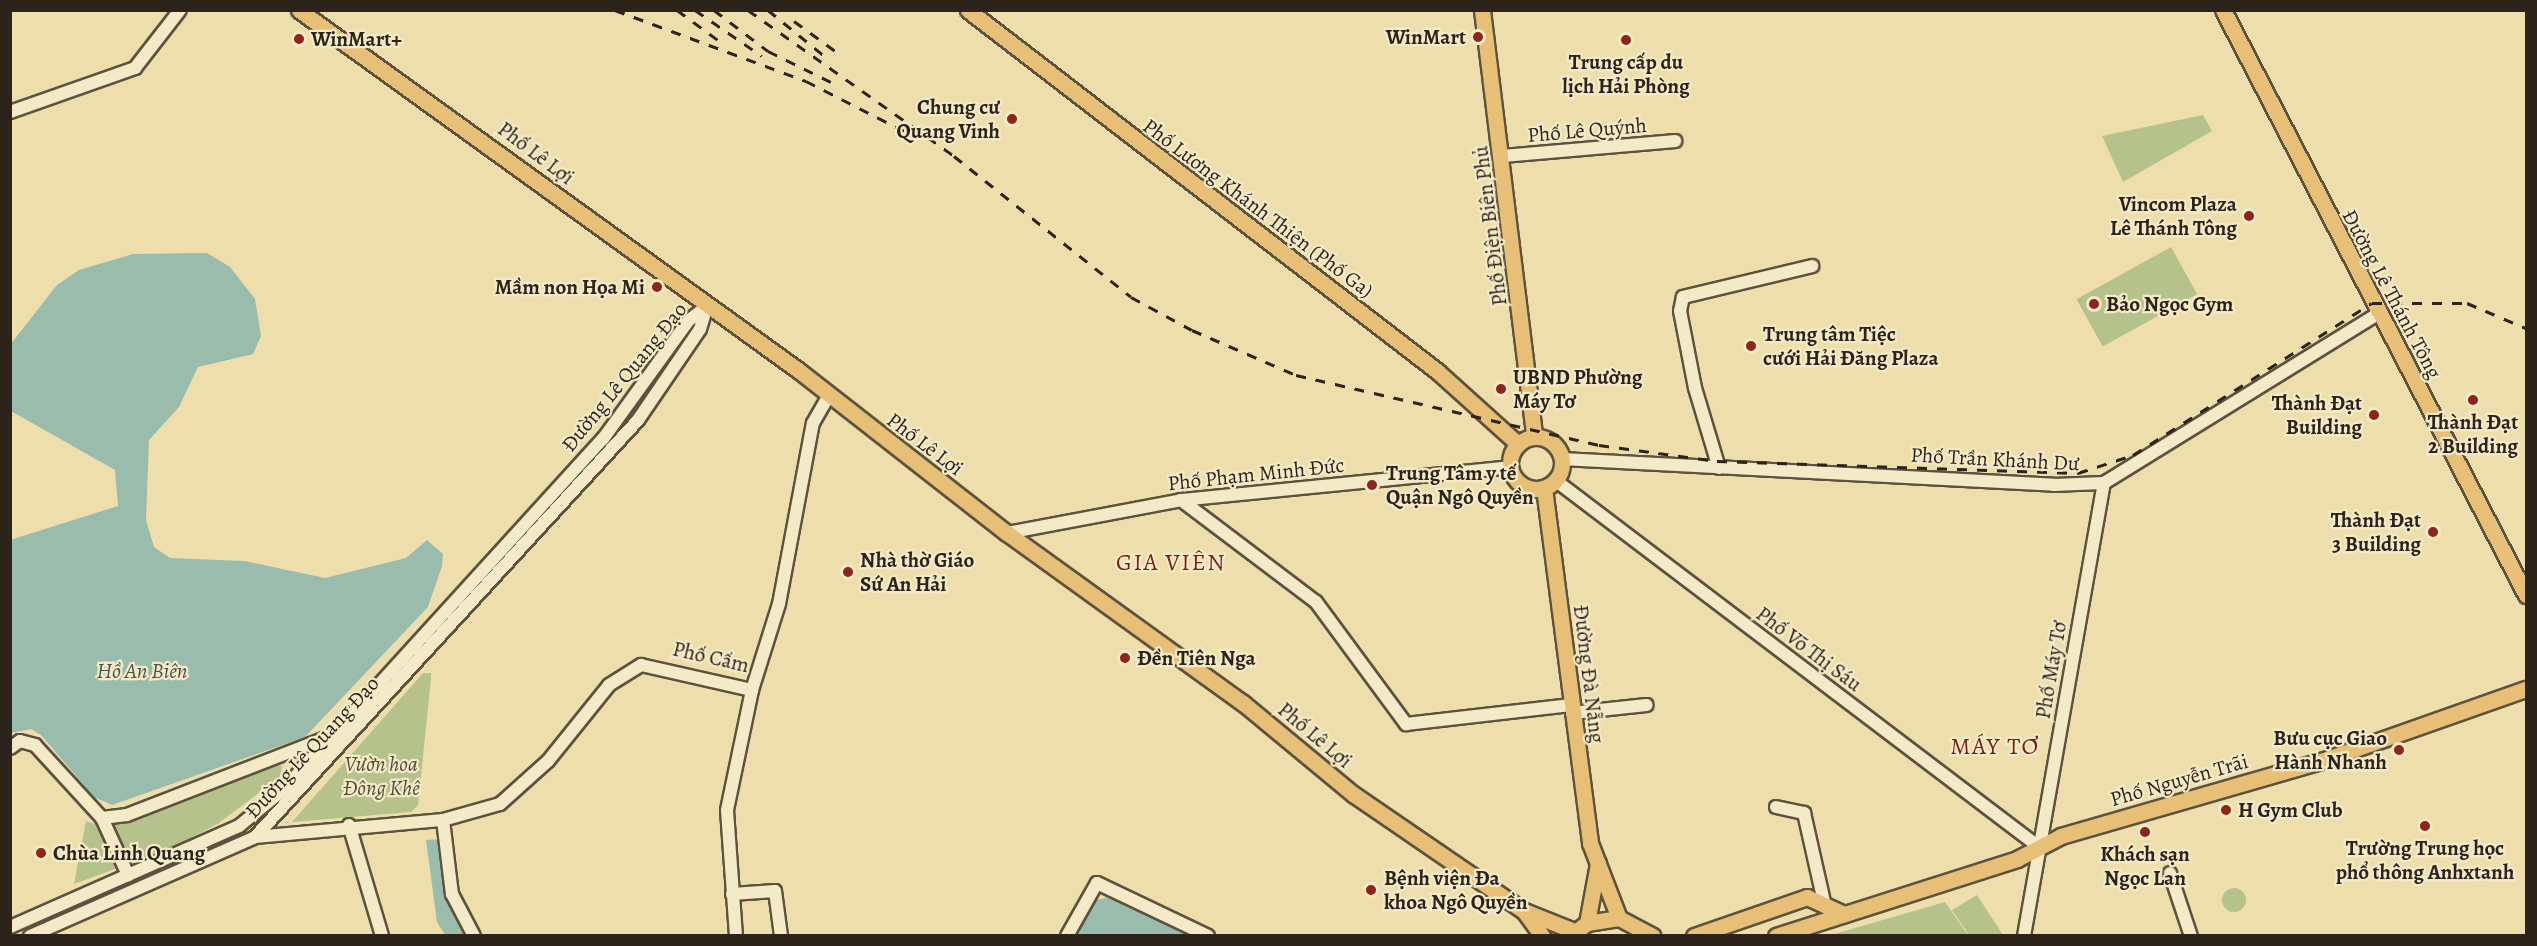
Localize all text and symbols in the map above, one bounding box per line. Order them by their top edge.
place label: WinMart [1386,24,1466,50]
place label: WinMart+ [311,26,402,52]
marker: WinMart [1471,30,1485,44]
marker: WinMart+ [292,32,306,46]
marker: Trung cấp du lịch Hải Phòng [1619,33,1633,47]
place label: Trung cấp du lịch Hải Phòng [1562,49,1690,99]
place label: Chung cư Quang Vinh [897,94,1000,144]
marker: Chung cư Quang Vinh [1005,112,1019,126]
street label: Phố Lê Quýnh [1526,112,1648,148]
street label: Phố Lương Khánh Thiện (Phố Ga) [1138,113,1378,303]
street label: Phố Lê Lợi [493,116,579,190]
street label: Phố Điện Biên Phủ [1468,145,1512,307]
place label: Vincom Plaza Lê Thánh Tông [2110,191,2237,241]
street label: Đường Lê Thánh Tông [2337,205,2447,383]
marker: Vincom Plaza Lê Thánh Tông [2242,209,2256,223]
place label: Mầm non Họa Mi [495,274,645,300]
marker: Mầm non Họa Mi [650,280,664,294]
place label: Bảo Ngọc Gym [2106,291,2233,317]
street label: Đường Lê Quang Đạo [556,297,692,457]
marker: Bảo Ngọc Gym [2087,297,2101,311]
place label: Trung tâm Tiệc cưới Hải Đăng Plaza [1763,321,1939,371]
marker: Trung tâm Tiệc cưới Hải Đăng Plaza [1744,339,1758,353]
place label: UBND Phường Máy Tơ [1513,364,1642,414]
marker: UBND Phường Máy Tơ [1494,382,1508,396]
place label: Thành Đạt Building [2272,390,2362,440]
marker: Thành Đạt 2 Building [2466,393,2480,407]
street label: Phố Lê Lợi [882,407,968,481]
marker: Thành Đạt Building [2367,408,2381,422]
place label: Thành Đạt 2 Building [2428,409,2518,459]
street label: Phố Trần Khánh Dư [1910,442,2080,476]
street label: Phố Phạm Minh Đức [1166,452,1346,496]
place label: Trung Tâm y tế Quận Ngô Quyền [1386,460,1534,510]
marker: Trung Tâm y tế Quận Ngô Quyền [1363,476,1381,494]
place label: Thành Đạt 3 Building [2331,507,2421,557]
marker: Thành Đạt 3 Building [2426,525,2440,539]
place label: Nhà thờ Giáo Sứ An Hải [860,547,974,597]
district label: GIA VIÊN [1116,549,1226,577]
marker: Nhà thờ Giáo Sứ An Hải [841,565,855,579]
street label: Phố Võ Thị Sáu [1751,601,1867,697]
street label: Đường Đà Nẵng [1568,603,1610,745]
street label: Phố Máy Tơ [2030,619,2072,721]
street label: Phố Cấm [670,636,752,678]
place label: Đền Tiên Nga [1137,645,1256,671]
marker: Đền Tiên Nga [1118,651,1132,665]
water label: Hồ An Biên [97,659,187,685]
street label: Đường Lê Quang Đạo [240,671,384,823]
street label: Phố Lê Lợi [1273,697,1357,773]
place label: Bưu cục Giao Hành Nhanh [2273,725,2387,775]
district label: MÁY TƠ [1950,733,2040,761]
marker: Bưu cục Giao Hành Nhanh [2392,743,2406,757]
street label: Phố Nguyễn Trãi [2107,748,2251,812]
park label: Vườn hoa Đông Khê [343,751,419,801]
place label: H Gym Club [2238,797,2342,823]
marker: H Gym Club [2219,803,2233,817]
marker: Trường Trung học phổ thông Anhxtanh [2418,819,2432,833]
marker: Khách sạn Ngọc Lan [2138,825,2152,839]
place label: Trường Trung học phổ thông Anhxtanh [2336,835,2514,885]
place label: Chùa Linh Quang [53,840,205,866]
place label: Khách sạn Ngọc Lan [2100,841,2190,891]
marker: Chùa Linh Quang [34,846,48,860]
place label: Bệnh viện Đa khoa Ngô Quyền [1384,865,1527,915]
marker: Bệnh viện Đa khoa Ngô Quyền [1362,881,1380,899]

